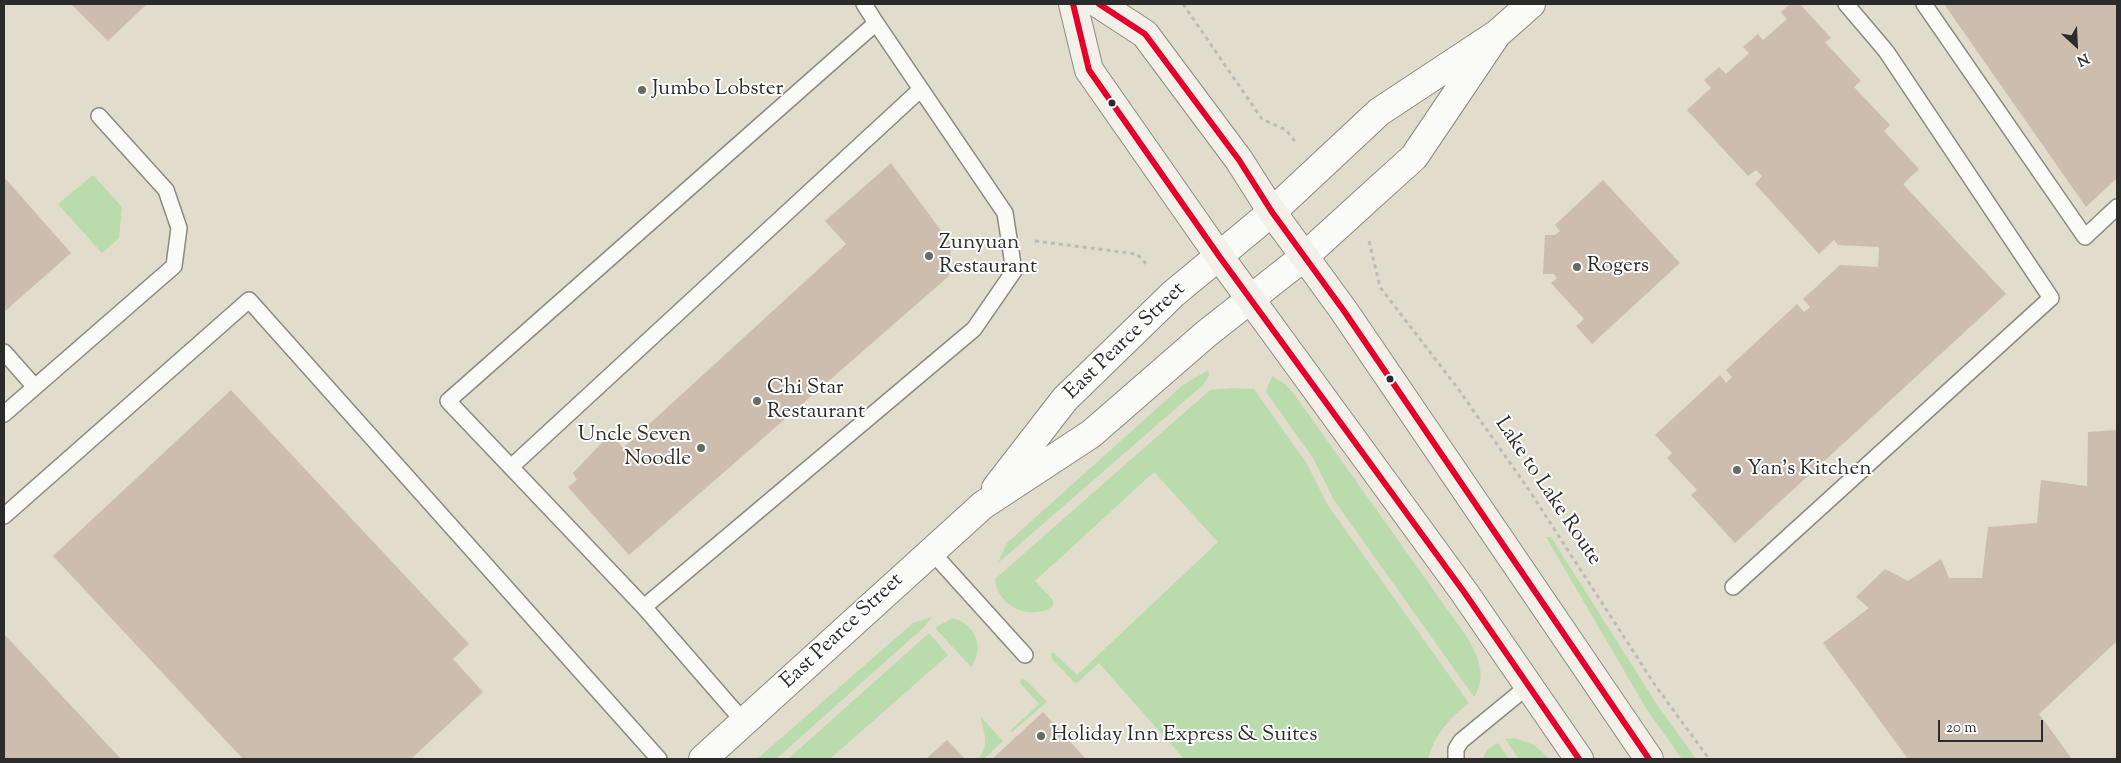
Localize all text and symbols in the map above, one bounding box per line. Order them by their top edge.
north arrow [2051,20,2101,70]
text: N [2073,47,2092,70]
place label: Jumbo Lobster [652,77,783,103]
marker: Jumbo Lobster [636,84,648,96]
unlabelled marker [1107,98,1117,108]
place label: Zunyuan Restaurant [939,231,1037,281]
marker: Zunyuan Restaurant [923,250,935,262]
place label: Rogers [1587,254,1649,280]
marker: Rogers [1571,261,1583,273]
street label: East Pearce Street [1060,278,1192,406]
unlabelled marker [1385,374,1395,384]
place label: Chi Star Restaurant [767,376,865,426]
marker: Chi Star Restaurant [751,395,763,407]
street label: Lake to Lake Route [1488,413,1606,571]
place label: Uncle Seven Noodle [578,423,691,473]
marker: Uncle Seven Noodle [695,442,707,454]
place label: Yan's Kitchen [1747,457,1872,483]
marker: Yan's Kitchen [1731,464,1743,476]
street label: East Pearce Street [777,569,909,695]
scale bar [1941,710,2046,742]
text: 20 m [1946,718,1977,739]
place label: Holiday Inn Express & Suites [1051,723,1317,749]
marker: Holiday Inn Express & Suites [1035,730,1047,742]

